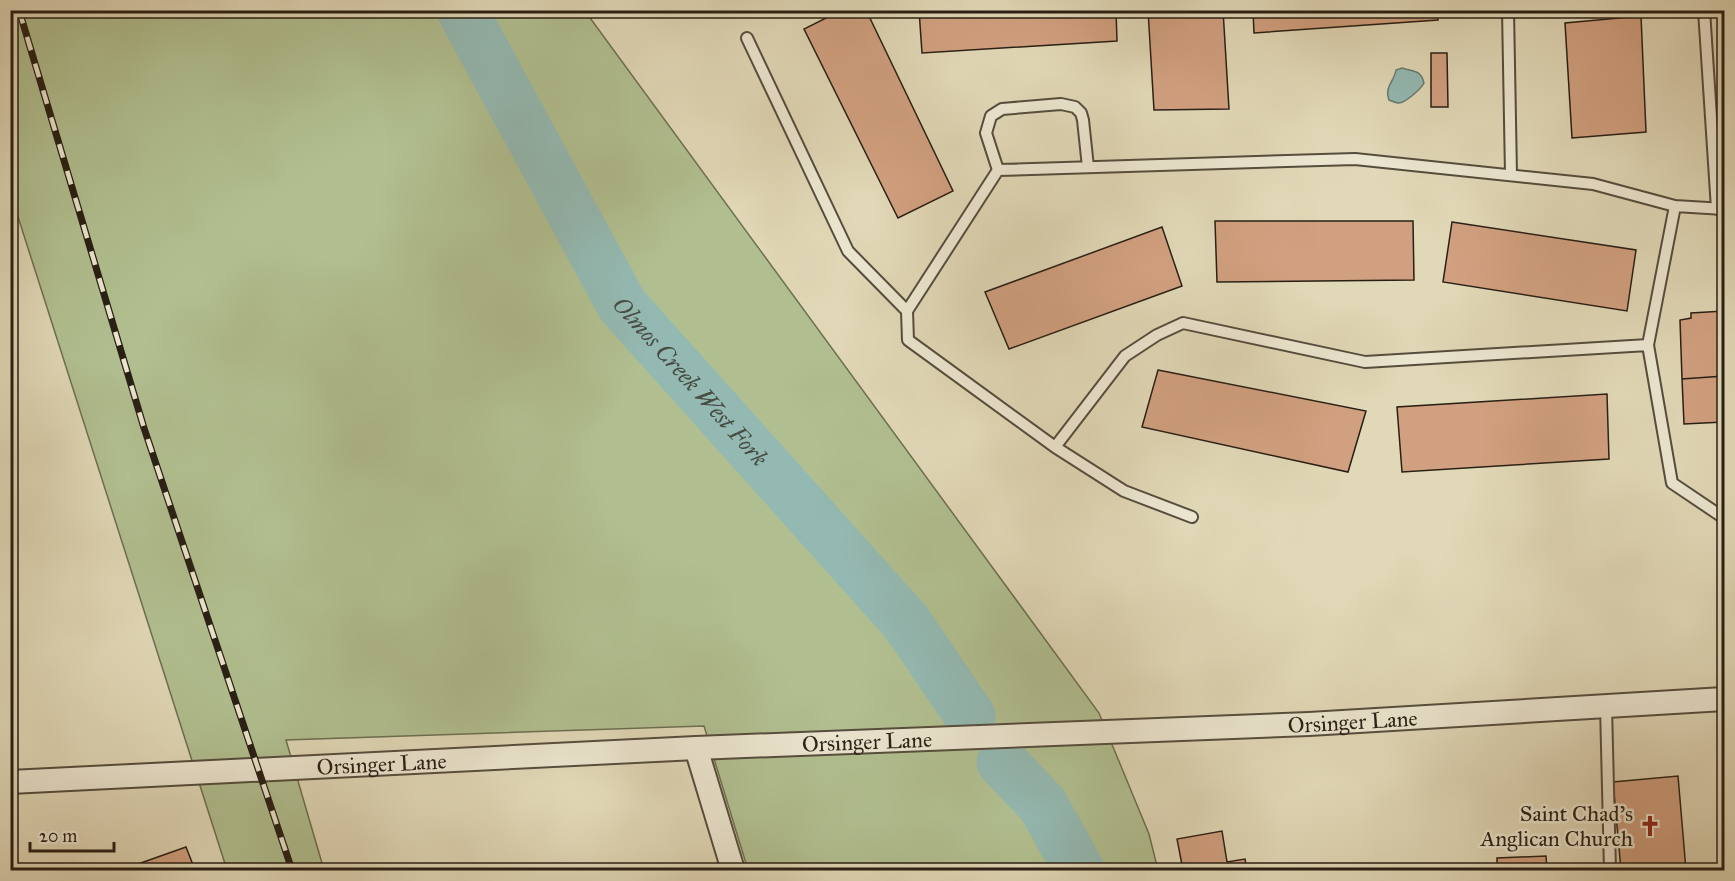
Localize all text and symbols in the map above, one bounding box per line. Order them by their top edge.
water label: Olmos Creek West Fork [606,290,775,473]
street label: Orsinger Lane [1287,704,1418,739]
street label: Orsinger Lane [802,726,933,758]
street label: Orsinger Lane [316,747,447,781]
place label: Saint Chad's Anglican Church [1479,800,1633,852]
church icon: Saint Chad's Anglican Church [1638,814,1662,838]
scale bar [30,815,114,853]
text: 20 m [39,825,77,847]

